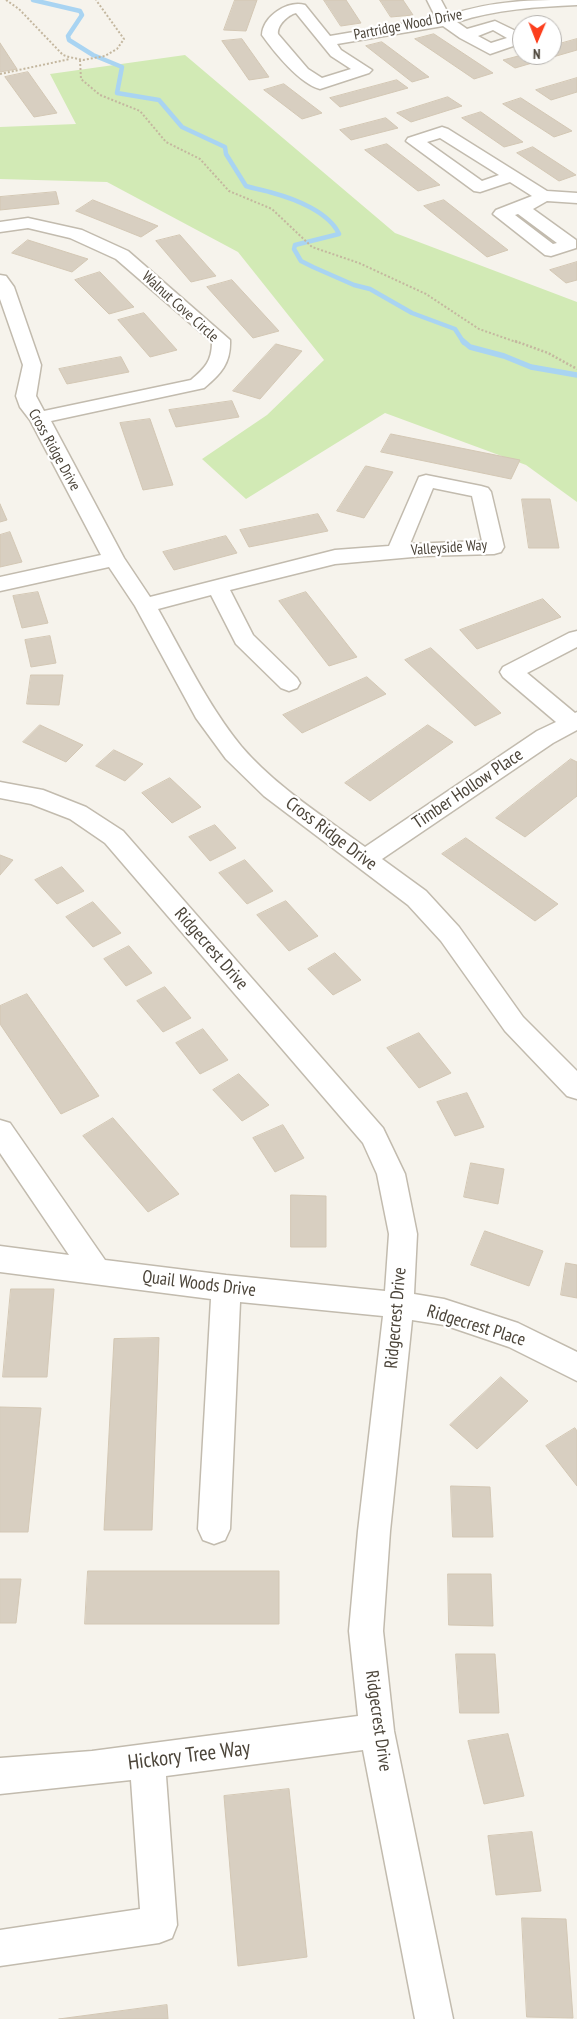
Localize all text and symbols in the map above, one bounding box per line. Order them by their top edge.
street label: Partridge Wood Drive [352,6,464,44]
north arrow [512,15,562,65]
text: N [533,45,541,63]
street label: Walnut Cove Circle [138,268,222,346]
street label: Cross Ridge Drive [24,406,84,494]
street label: Valleyside Way [410,536,488,560]
street label: Timber Hollow Place [409,744,527,834]
street label: Cross Ridge Drive [281,793,381,875]
street label: Ridgecrest Drive [169,904,253,994]
street label: Quail Woods Drive [141,1266,257,1302]
street label: Ridgecrest Drive [381,1266,411,1370]
street label: Ridgecrest Place [424,1301,528,1351]
street label: Ridgecrest Drive [360,1669,396,1773]
street label: Hickory Tree Way [126,1736,252,1776]

